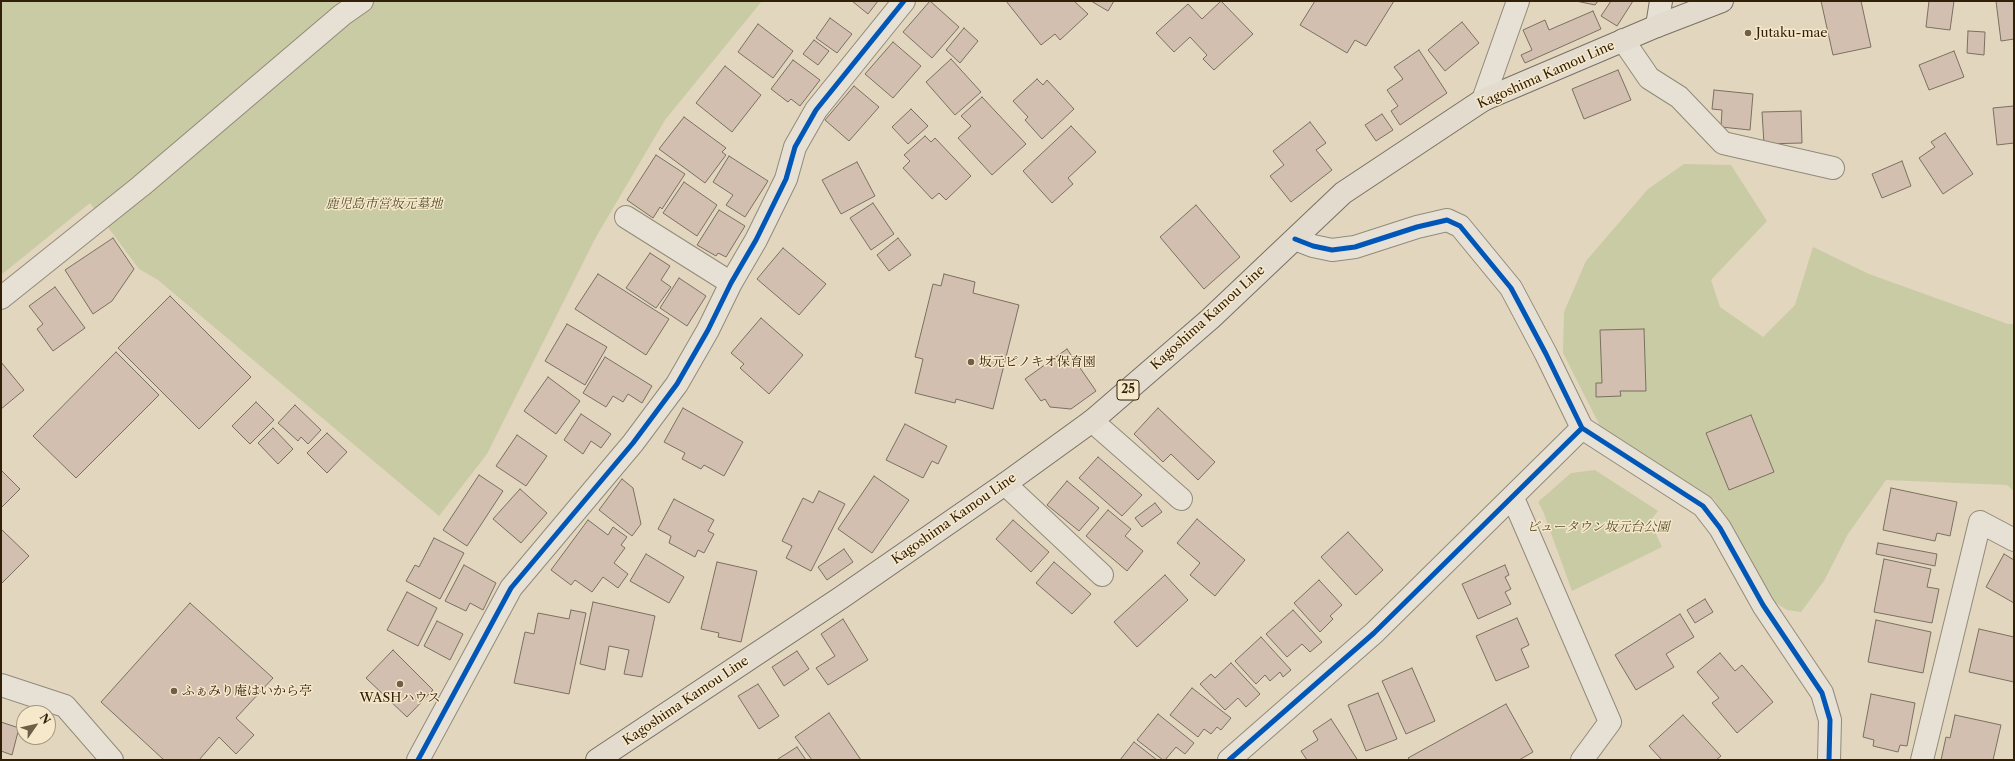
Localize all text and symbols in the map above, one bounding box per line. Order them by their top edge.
place label: Jutaku-mae [1756,25,1828,41]
marker: Jutaku-mae [1743,28,1753,38]
street label: Kagoshima Kamou Line [1475,38,1617,112]
park label: 鹿児島市営坂元墓地 [326,196,442,212]
street label: Kagoshima Kamou Line [1148,263,1268,373]
place label: 坂元ピノキオ保育園 [979,354,1096,370]
marker: 坂元ピノキオ保育園 [966,357,976,367]
road number: 25 [1117,380,1139,400]
street label: Kagoshima Kamou Line [889,470,1019,568]
park label: ビュータウン坂元台公園 [1527,519,1669,535]
street label: Kagoshima Kamou Line [620,653,752,749]
marker: WASHハウス [395,679,405,689]
place label: ふぁみり庵はいから亭 [182,683,312,699]
marker: ふぁみり庵はいから亭 [169,686,179,696]
place label: WASHハウス [360,690,440,706]
north arrow [16,705,56,745]
text: N [37,711,54,727]

